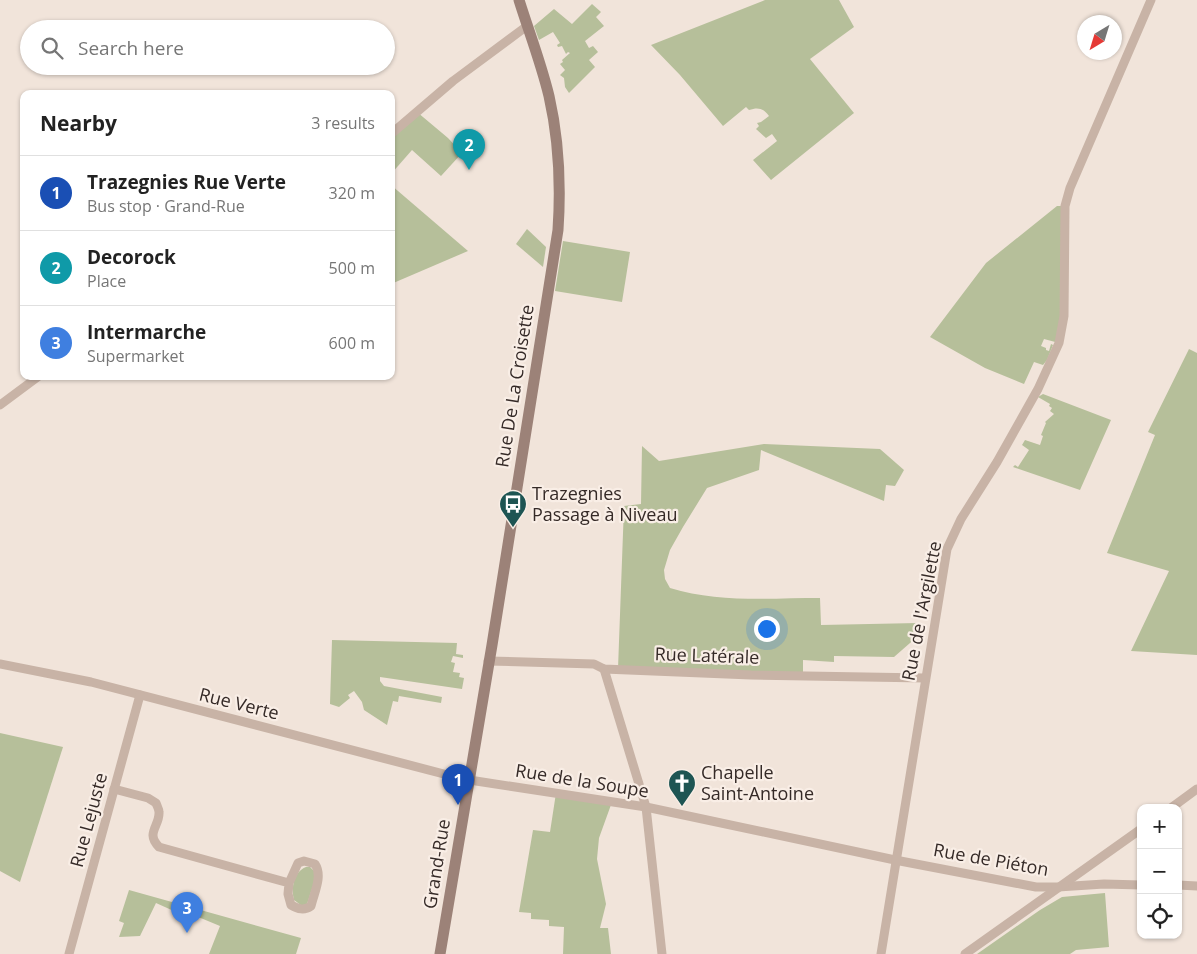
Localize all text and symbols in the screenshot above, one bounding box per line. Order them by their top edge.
north arrow [1077,15,1122,60]
search box [20,20,395,75]
icon: search [38,34,66,62]
text: Search here [78,35,184,61]
text: Nearby [40,109,117,137]
text: 3 results [311,112,375,134]
pin: 2 [453,129,485,170]
text: Trazegnies Rue Verte [87,169,286,195]
text: 1 [51,182,61,204]
text: 320 m [329,182,375,204]
text: Bus stop · Grand-Rue [87,195,245,217]
text: Decorock [87,244,176,270]
text: 2 [51,257,61,279]
text: 500 m [329,257,375,279]
text: Place [87,270,126,292]
street label: Rue De La Croisette [489,303,539,469]
text: Intermarche [87,319,206,345]
text: 3 [51,332,61,354]
text: 600 m [329,332,375,354]
text: Supermarket [87,345,184,367]
place label: Trazegnies Passage à Niveau [532,481,677,526]
bus stop icon: Trazegnies Passage à Niveau [498,489,528,528]
street label: Rue de l'Argilette [896,539,946,683]
your location [754,616,780,642]
street label: Rue Latérale [654,641,760,669]
street label: Rue Verte [197,682,282,725]
street label: Rue de la Soupe [514,758,651,802]
place label: Chapelle Saint-Antoine [701,760,814,805]
pin: 1 [442,764,474,805]
church icon: Chapelle Saint-Antoine [667,768,697,807]
street label: Rue Lejuste [64,770,112,870]
map controls [1137,804,1182,939]
button: + [1137,804,1182,849]
street label: Grand-Rue [417,817,455,910]
street label: Rue de Piéton [932,837,1051,881]
button: − [1137,849,1182,894]
pin: 3 [171,892,203,933]
button: locate [1137,894,1182,939]

